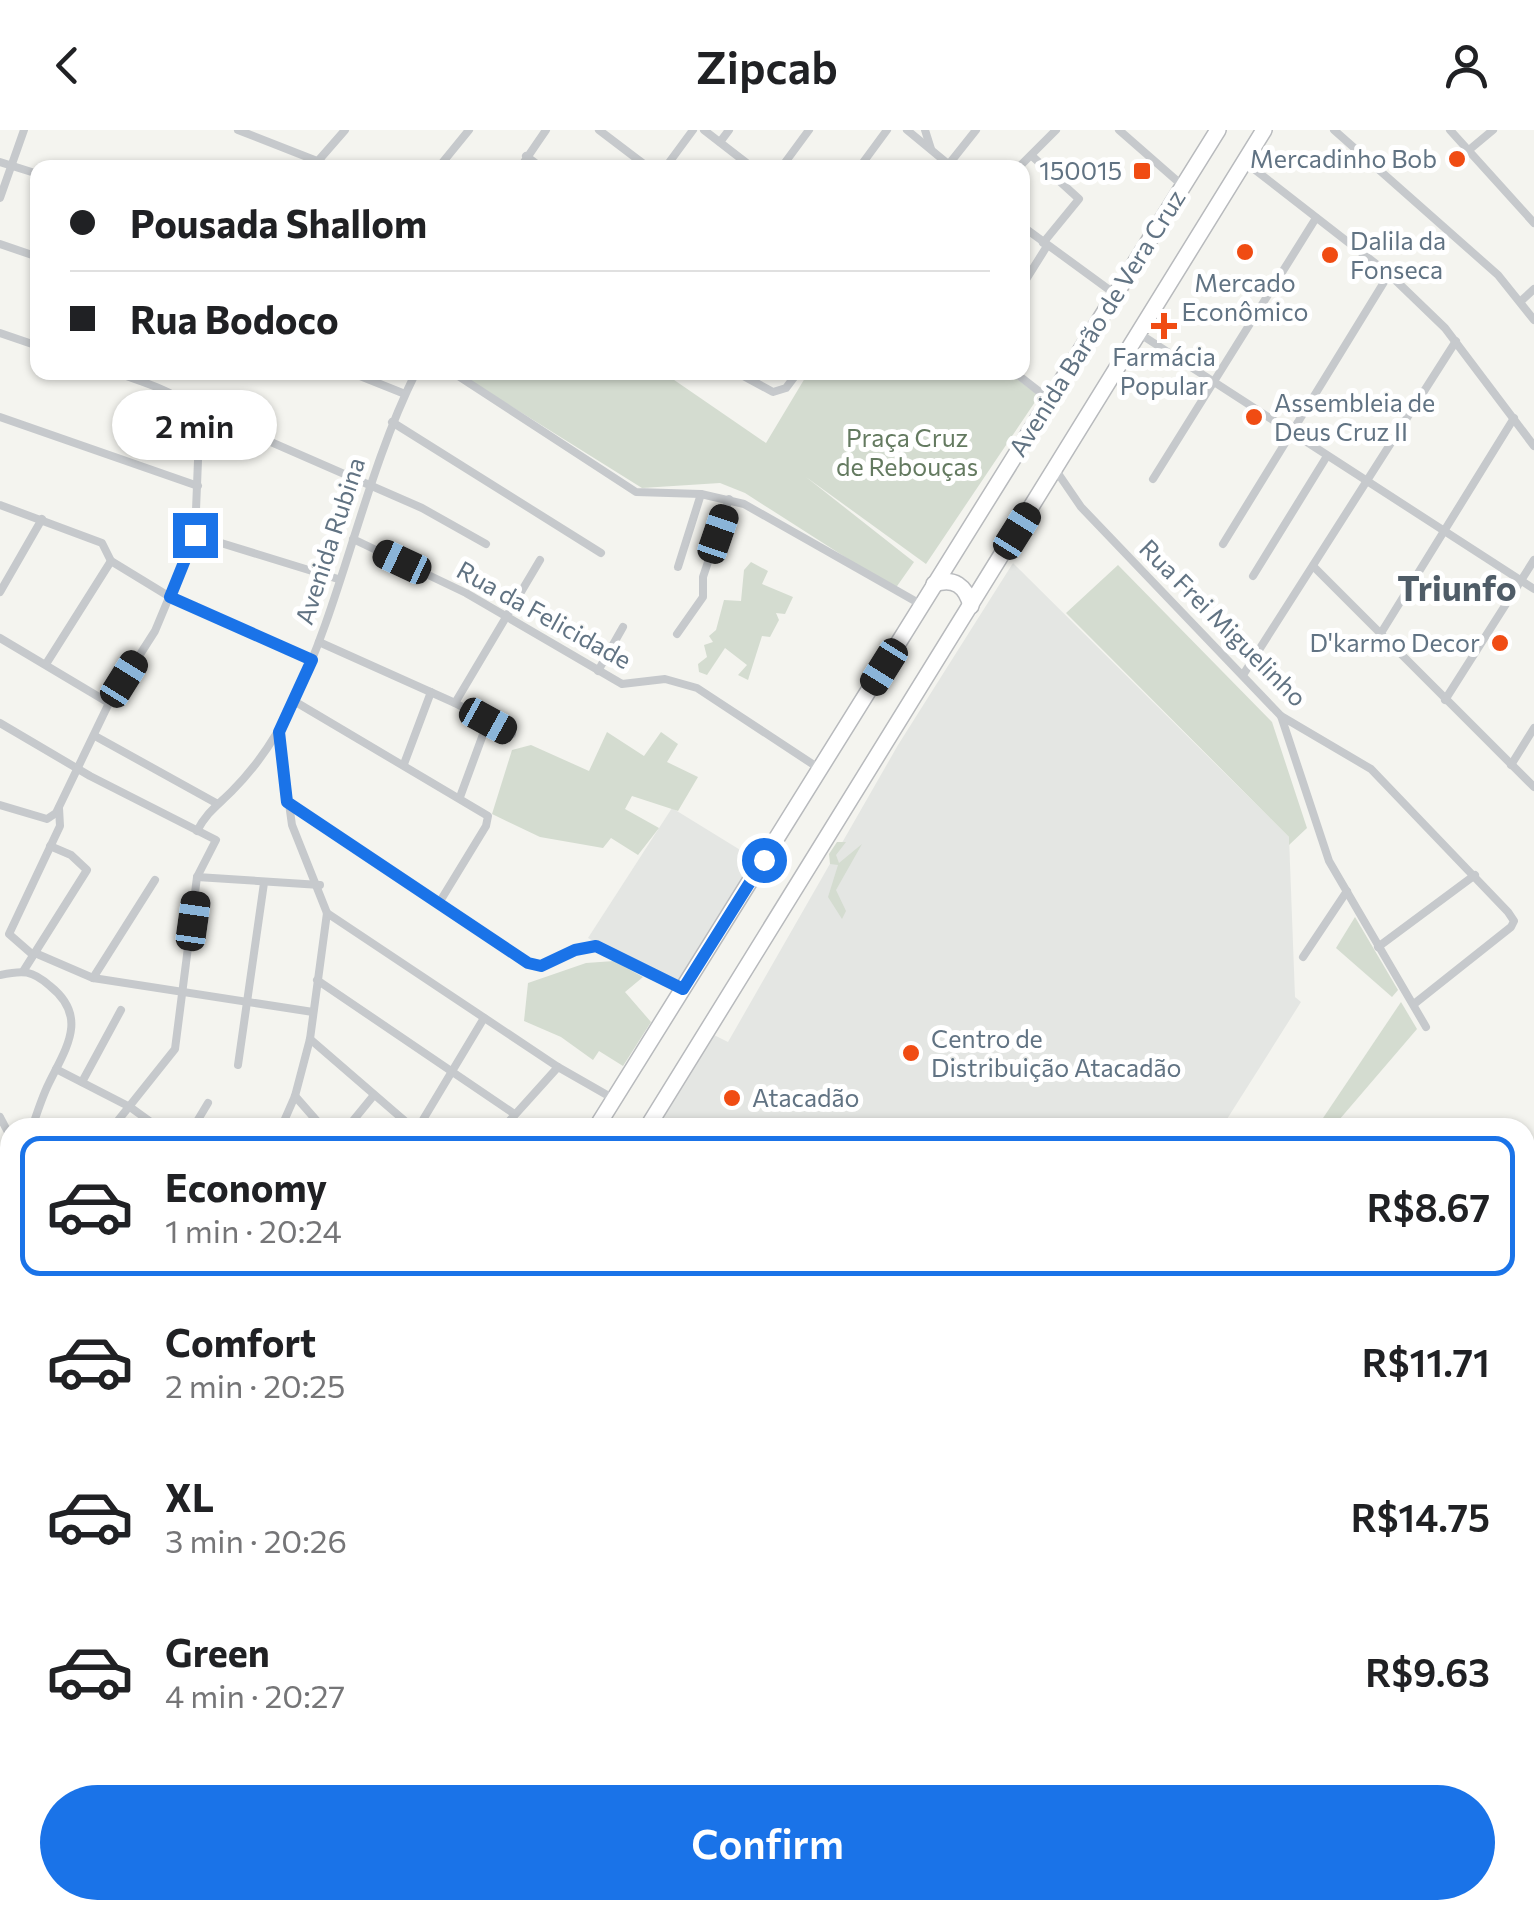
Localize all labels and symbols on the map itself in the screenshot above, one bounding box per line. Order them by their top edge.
place label: Mercadinho Bob [1250,143,1437,173]
marker: Mercadinho Bob [1446,148,1468,170]
place label: 150015 [1039,155,1122,185]
marker: 150015 [1131,160,1153,182]
street label: Avenida Barão de Vera Cruz [1002,184,1191,461]
place label: Dalila da Fonseca [1350,225,1446,284]
marker: Mercado Econômico [1234,241,1256,263]
marker: Dalila da Fonseca [1319,244,1341,266]
place label: Mercado Econômico [1182,267,1308,326]
marker: Farmácia Popular [1153,315,1175,337]
place label: Farmácia Popular [1112,341,1216,400]
place label: Assembleia de Deus Cruz II [1274,387,1435,446]
callout: 2 min [112,390,278,460]
marker: Assembleia de Deus Cruz II [1243,406,1265,428]
park label: Praça Cruz de Rebouças [836,422,978,481]
street label: Avenida Rubina [288,453,370,628]
car [988,498,1046,564]
car [694,501,742,567]
route end [173,513,218,558]
street label: Rua Frei Miguelinho [1134,533,1313,712]
car [368,536,436,588]
street label: Rua da Felicidade [452,554,637,674]
district label: Triunfo [1397,565,1517,608]
place label: D'karmo Decor [1309,627,1480,657]
marker: D'karmo Decor [1489,632,1511,654]
car [855,634,913,700]
car [95,646,153,712]
car [454,693,522,749]
route start [742,838,787,883]
car [174,889,212,953]
place label: Centro de Distribuição Atacadão [931,1023,1181,1082]
marker: Centro de Distribuição Atacadão [900,1042,922,1064]
place label: Atacadão [752,1082,859,1112]
marker: Atacadão [721,1087,743,1109]

